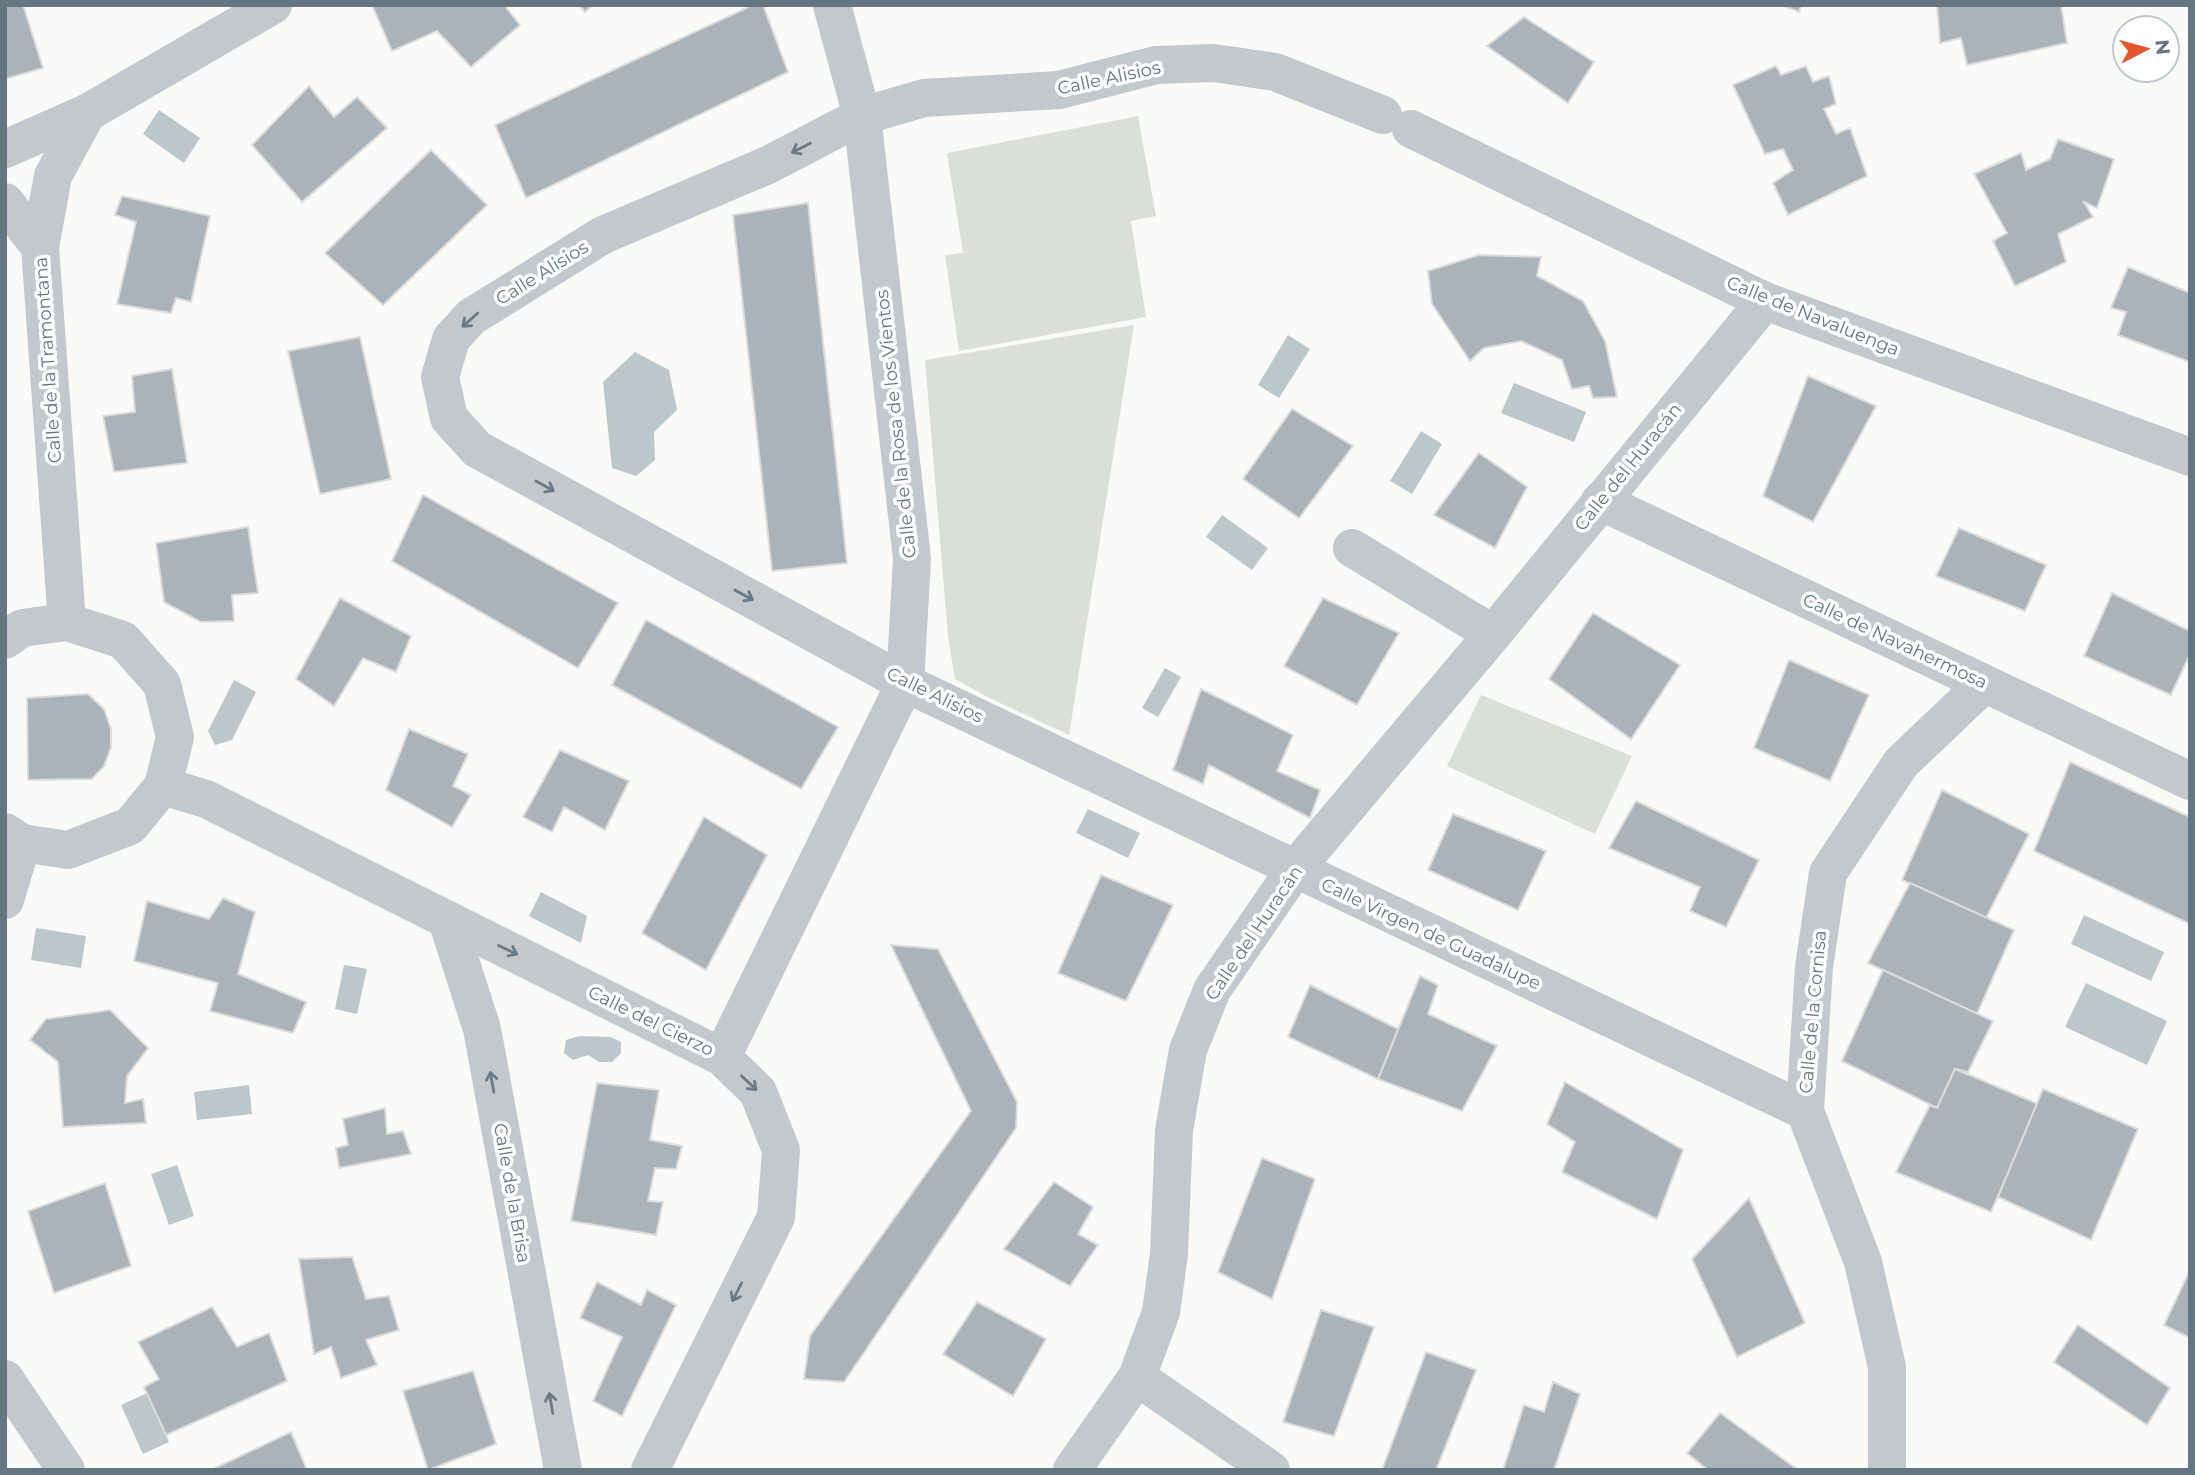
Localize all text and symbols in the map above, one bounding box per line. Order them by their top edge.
north arrow [2111,14,2181,84]
text: N [2150,38,2175,56]
street label: Calle Alisios [1055,56,1163,100]
one-way arrow [791,141,812,155]
street label: Calle Alisios [492,236,592,310]
street label: Calle de la Tramontana [30,256,66,464]
street label: Calle de Navaluenga [1723,271,1903,361]
street label: Calle de la Rosa de los Vientos [871,289,921,559]
one-way arrow [461,312,479,328]
street label: Calle del Huracán [1570,399,1686,535]
one-way arrow [534,479,554,493]
street label: Calle de Navahermosa [1799,588,1991,694]
one-way arrow [733,589,754,602]
street label: Calle Alisios [883,662,987,728]
street label: Calle del Huracán [1201,861,1307,1005]
street label: Calle Virgen de Guadalupe [1318,873,1544,995]
street label: Calle de la Cornisa [1795,930,1831,1094]
one-way arrow [497,944,518,958]
street label: Calle del Cierzo [585,981,717,1061]
one-way arrow [485,1072,498,1094]
one-way arrow [740,1074,757,1091]
street label: Calle de la Brisa [489,1121,535,1265]
one-way arrow [730,1282,744,1302]
one-way arrow [543,1392,557,1415]

